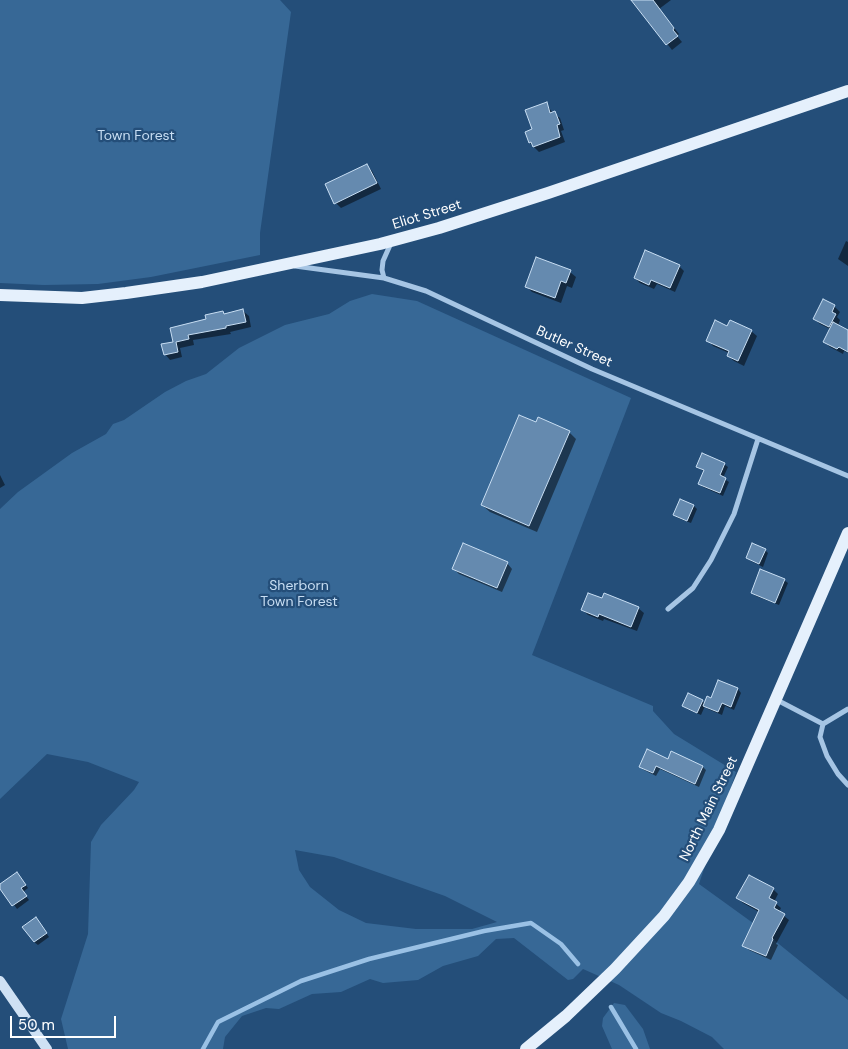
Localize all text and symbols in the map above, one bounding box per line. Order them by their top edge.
park label: Town Forest [97,128,175,144]
street label: Eliot Street [390,197,464,233]
street label: Butler Street [533,323,615,371]
park label: Sherborn Town Forest [260,578,338,610]
street label: North Main Street [676,754,742,864]
scale bar [12,1006,119,1038]
text: 50 m [18,1015,55,1035]

